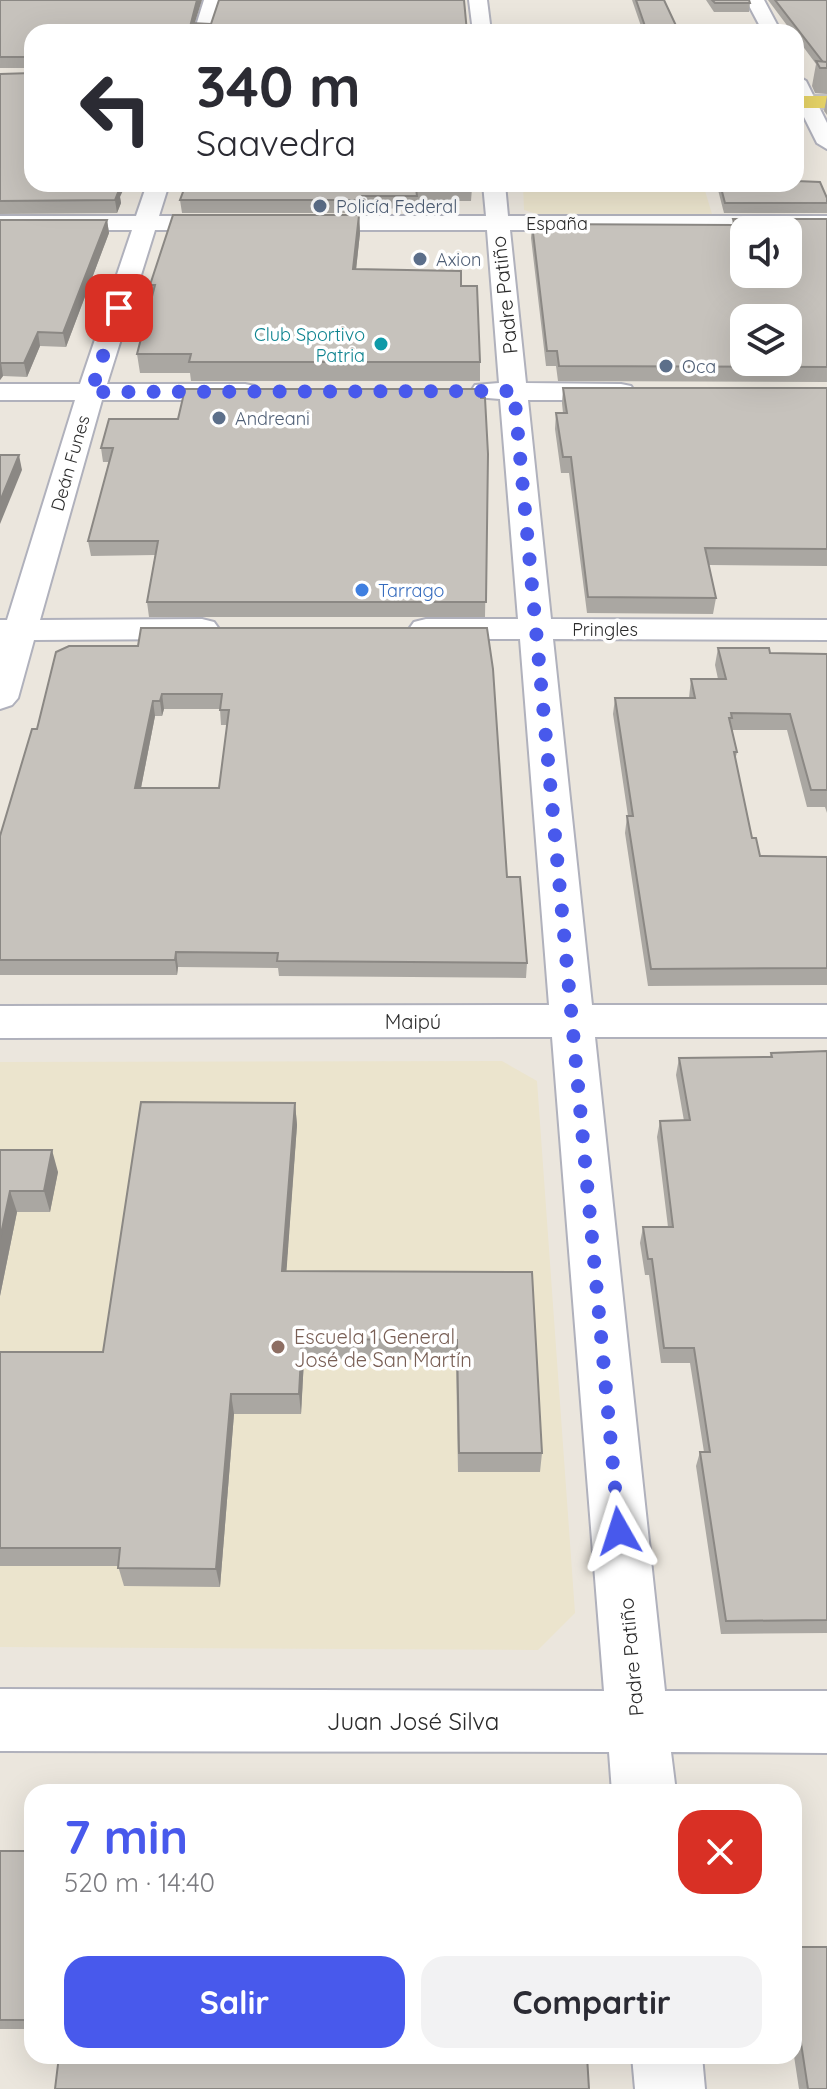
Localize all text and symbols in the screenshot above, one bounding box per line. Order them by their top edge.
text: 340 m [196,51,361,121]
icon: left [64,56,168,160]
text: Saavedra [196,120,356,165]
place label: Policía Federal [336,195,457,218]
marker: Policía Federal [311,197,329,215]
street label: España [526,212,588,235]
map controls [730,216,802,376]
button: sound [730,216,802,288]
street label: Padre Patiño [485,235,523,355]
place label: Axion [436,248,482,271]
marker: Axion [411,250,429,268]
pin [85,274,153,342]
icon: arrive [97,286,141,330]
button: layers [730,304,802,376]
place label: Club Sportivo Patria [254,323,365,367]
marker: Club Sportivo Patria [372,335,390,353]
place label: Oca [682,355,716,378]
marker: Oca [657,357,675,375]
place label: Andreani [235,407,310,430]
marker: Andreani [210,409,228,427]
street label: Deán Funes [45,412,95,514]
place label: Tarrago [378,579,444,602]
marker: Tarrago [353,581,371,599]
street label: Pringles [572,618,638,641]
street label: Maipú [385,1009,441,1034]
place label: Escuela 1 General José de San Martín [294,1324,472,1372]
marker: Escuela 1 General José de San Martín [269,1338,287,1356]
position arrow [577,1489,661,1573]
street label: Padre Patiño [613,1597,649,1717]
street label: Juan José Silva [327,1706,499,1736]
text: 7 min [64,1806,188,1866]
button: close [678,1810,762,1894]
text: 520 m · 14:40 [64,1866,215,1899]
button: Salir [64,1956,405,2048]
button: Compartir [421,1956,762,2048]

